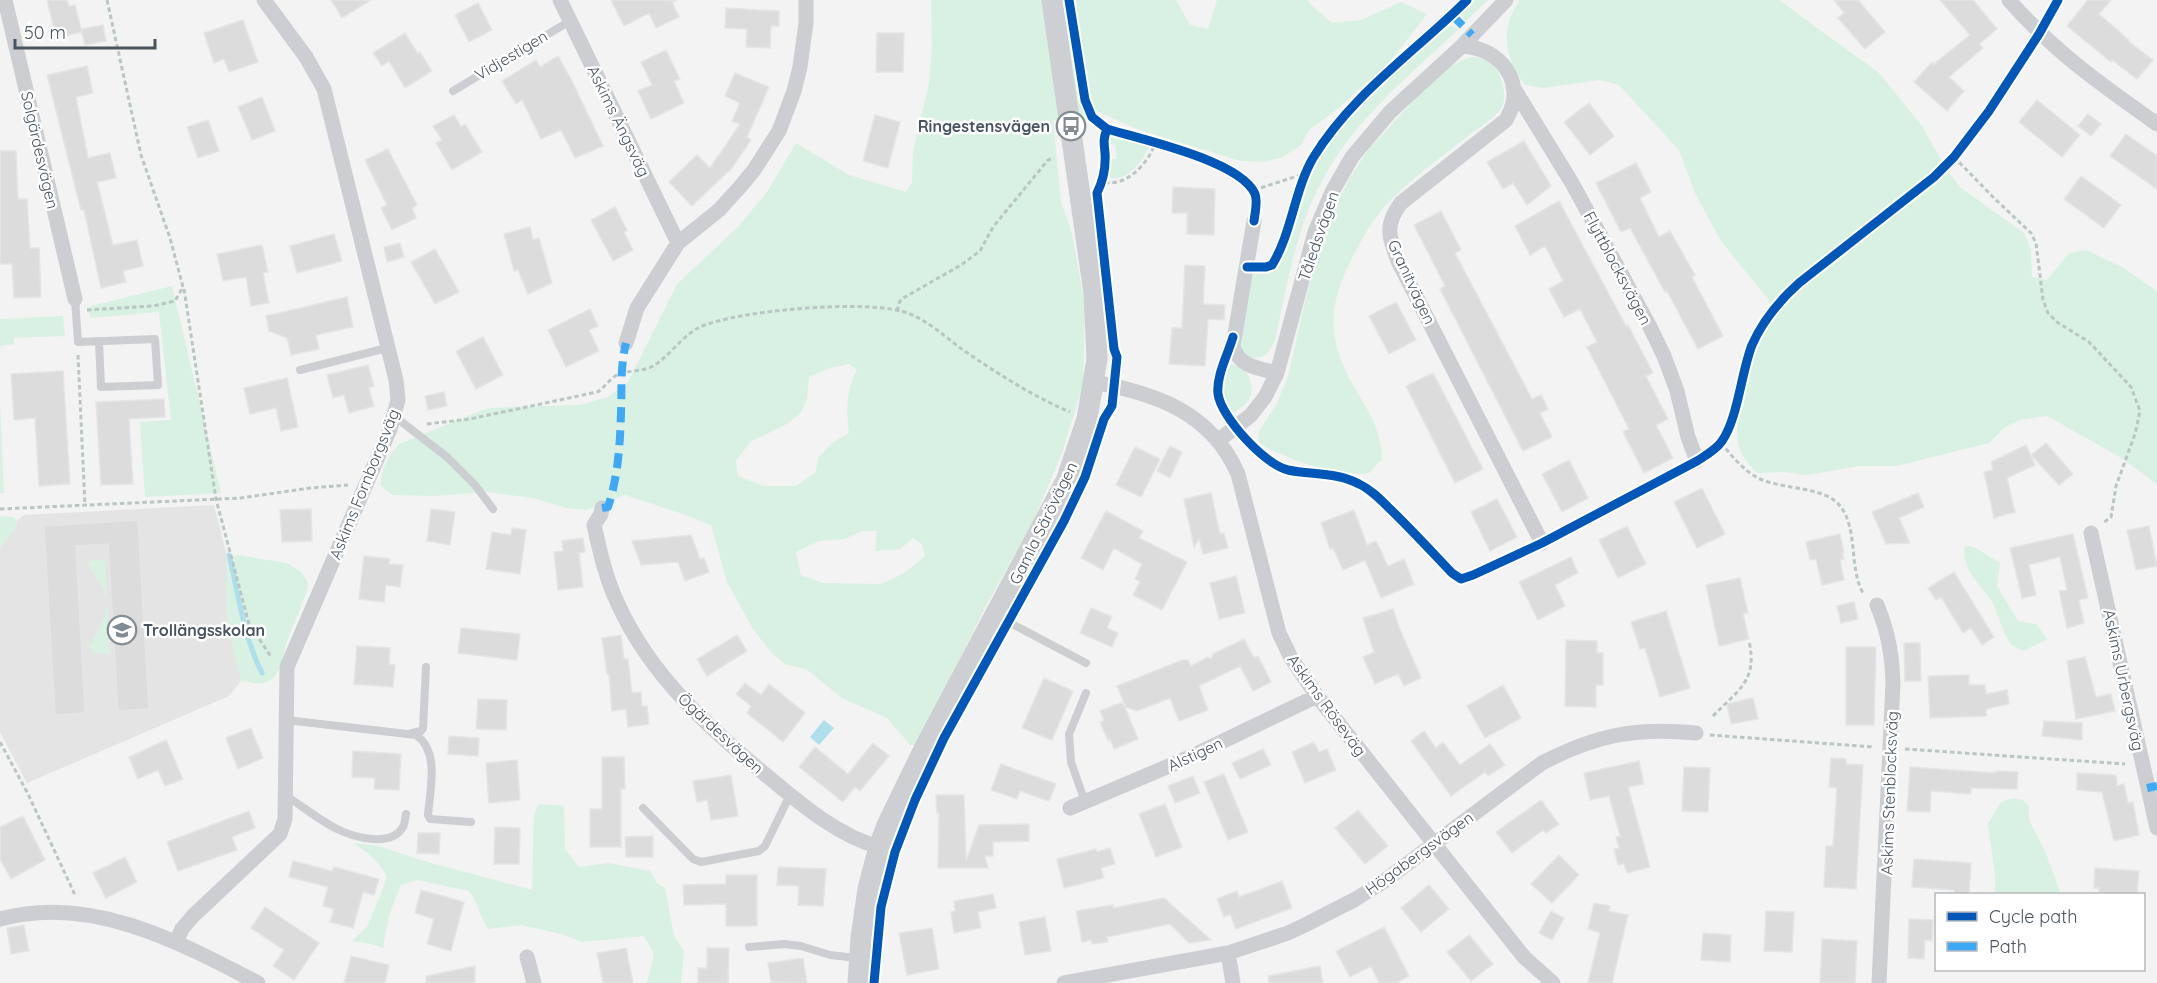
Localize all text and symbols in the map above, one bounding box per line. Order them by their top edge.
scale bar [15,12,154,50]
text: 50 m [24,21,66,44]
street label: Vidjestigen [471,25,551,85]
street label: Askims Ängsväg [583,62,655,180]
street label: Solgärdesvägen [17,89,63,211]
bus stop icon: Ringestensvägen [1055,110,1087,142]
place label: Ringestensvägen [918,116,1050,136]
street label: Tåledsvägen [1293,188,1343,284]
street label: Flyttblocksvägen [1580,208,1656,328]
street label: Granitvägen [1384,237,1440,327]
street label: Askims Fornborgsväg [325,406,403,562]
street label: Gamla Särövägen [1005,458,1081,588]
street label: Askims Urbergsväg [2099,608,2149,752]
school or university icon: Trollängsskolan [106,614,138,646]
place label: Trollängsskolan [143,620,265,640]
street label: Askims Röseväg [1283,650,1371,760]
street label: Ögärdesvägen [674,688,768,778]
street label: Askims Stenblocksväg [1876,711,1902,875]
street label: Alstigen [1164,733,1226,775]
street label: Högabergsvägen [1361,807,1477,899]
legend [1935,893,2145,971]
text: Cycle path [1989,905,2077,928]
text: Path [1989,935,2027,958]

